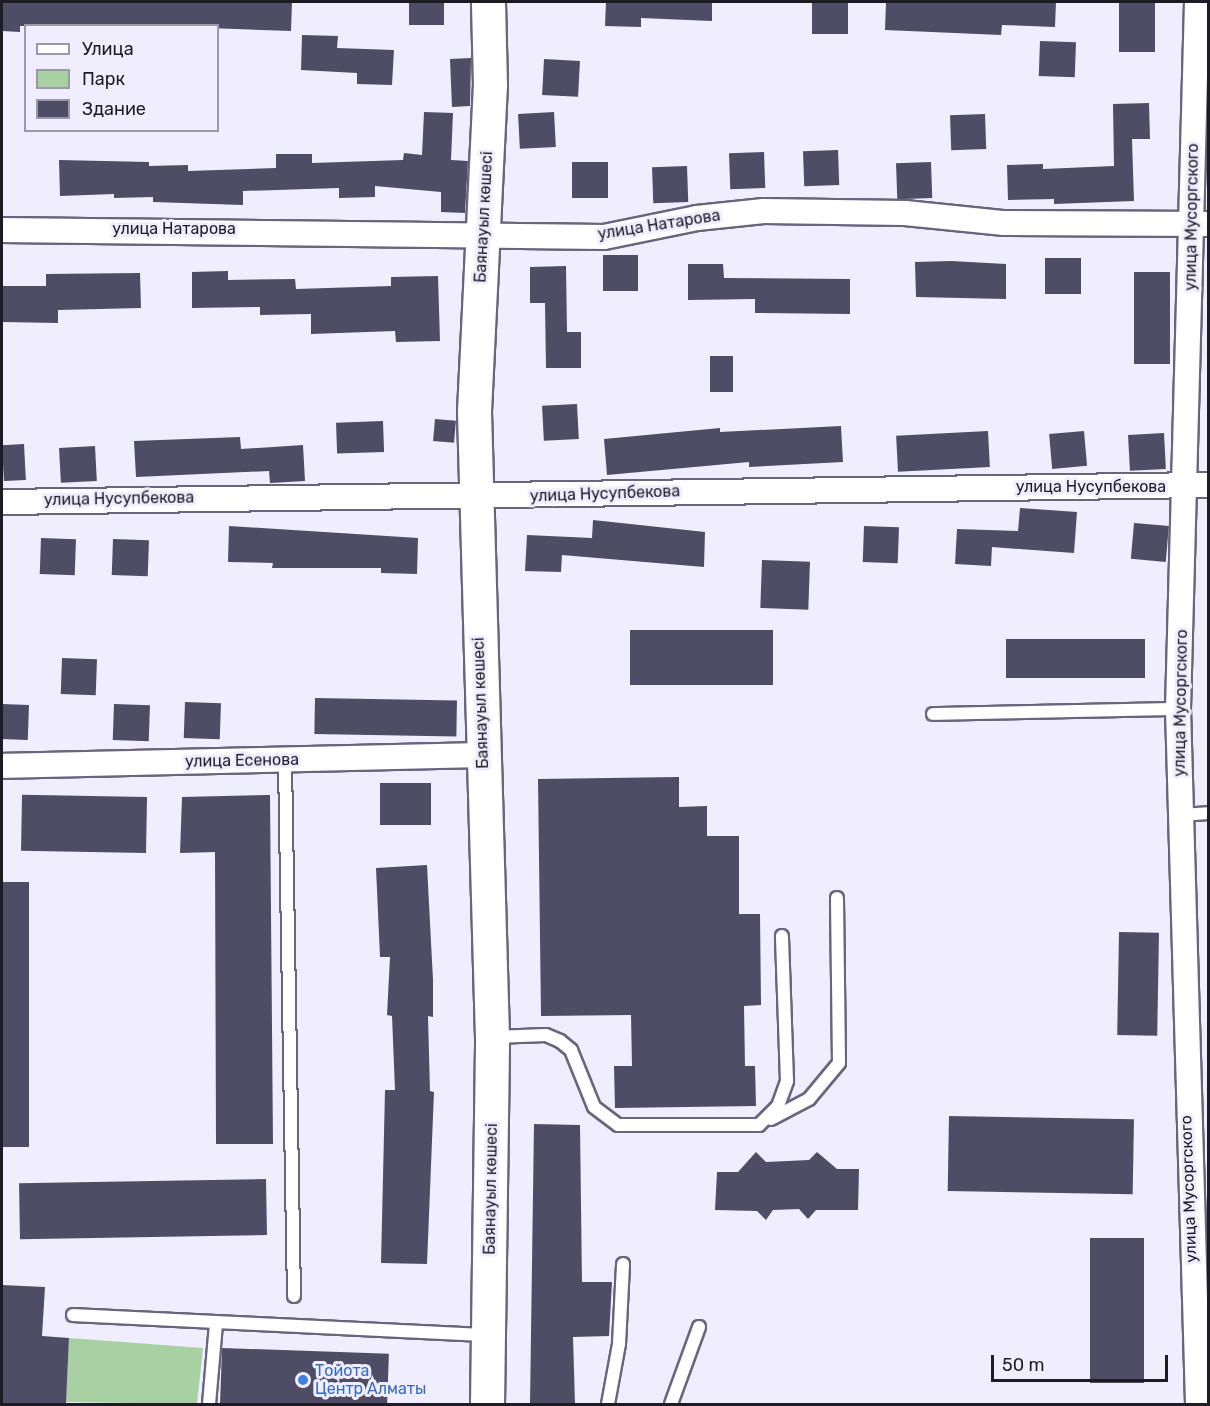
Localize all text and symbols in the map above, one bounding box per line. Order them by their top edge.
legend [24,24,219,132]
text: Улица [82,38,134,60]
text: Парк [82,68,125,90]
text: Здание [82,98,146,120]
street label: улица Мусоргского [1181,143,1203,291]
street label: Баянауыл көшесі [471,151,497,283]
street label: улица Натарова [596,206,722,244]
street label: улица Натарова [112,219,236,239]
street label: улица Нусупбекова [1016,477,1166,497]
street label: улица Нусупбекова [530,482,680,506]
street label: улица Нусупбекова [44,488,194,510]
street label: улица Мусоргского [1170,629,1192,777]
street label: Баянауыл көшесі [469,637,493,769]
street label: улица Есенова [185,750,299,772]
street label: улица Мусоргского [1177,1115,1201,1263]
street label: Баянауыл көшесі [480,1123,502,1255]
scale bar [994,1343,1171,1381]
text: 50 m [1002,1354,1045,1376]
place label: Тойота Центр Алматы [315,1361,426,1399]
marker: Тойота Центр Алматы [296,1373,310,1387]

